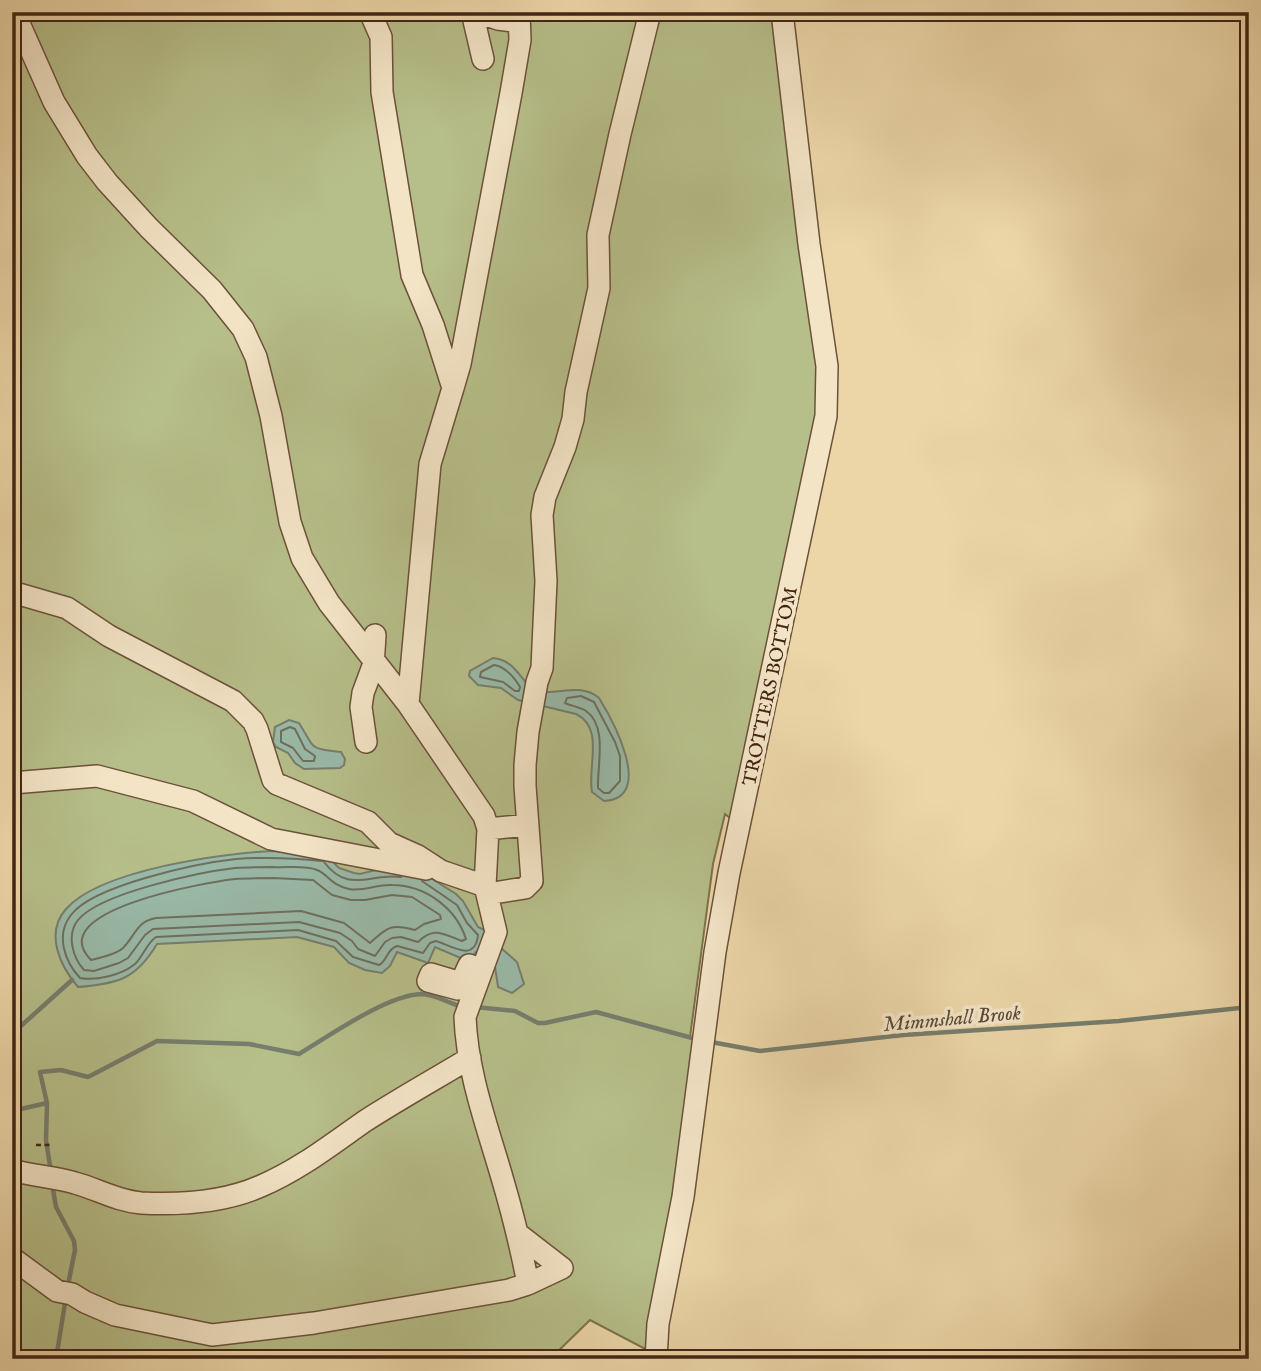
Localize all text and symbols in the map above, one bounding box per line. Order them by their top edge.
street label: TROTTERS BOTTOM [738,585,804,788]
water label: Mimmshall Brook [882,1000,1023,1039]

